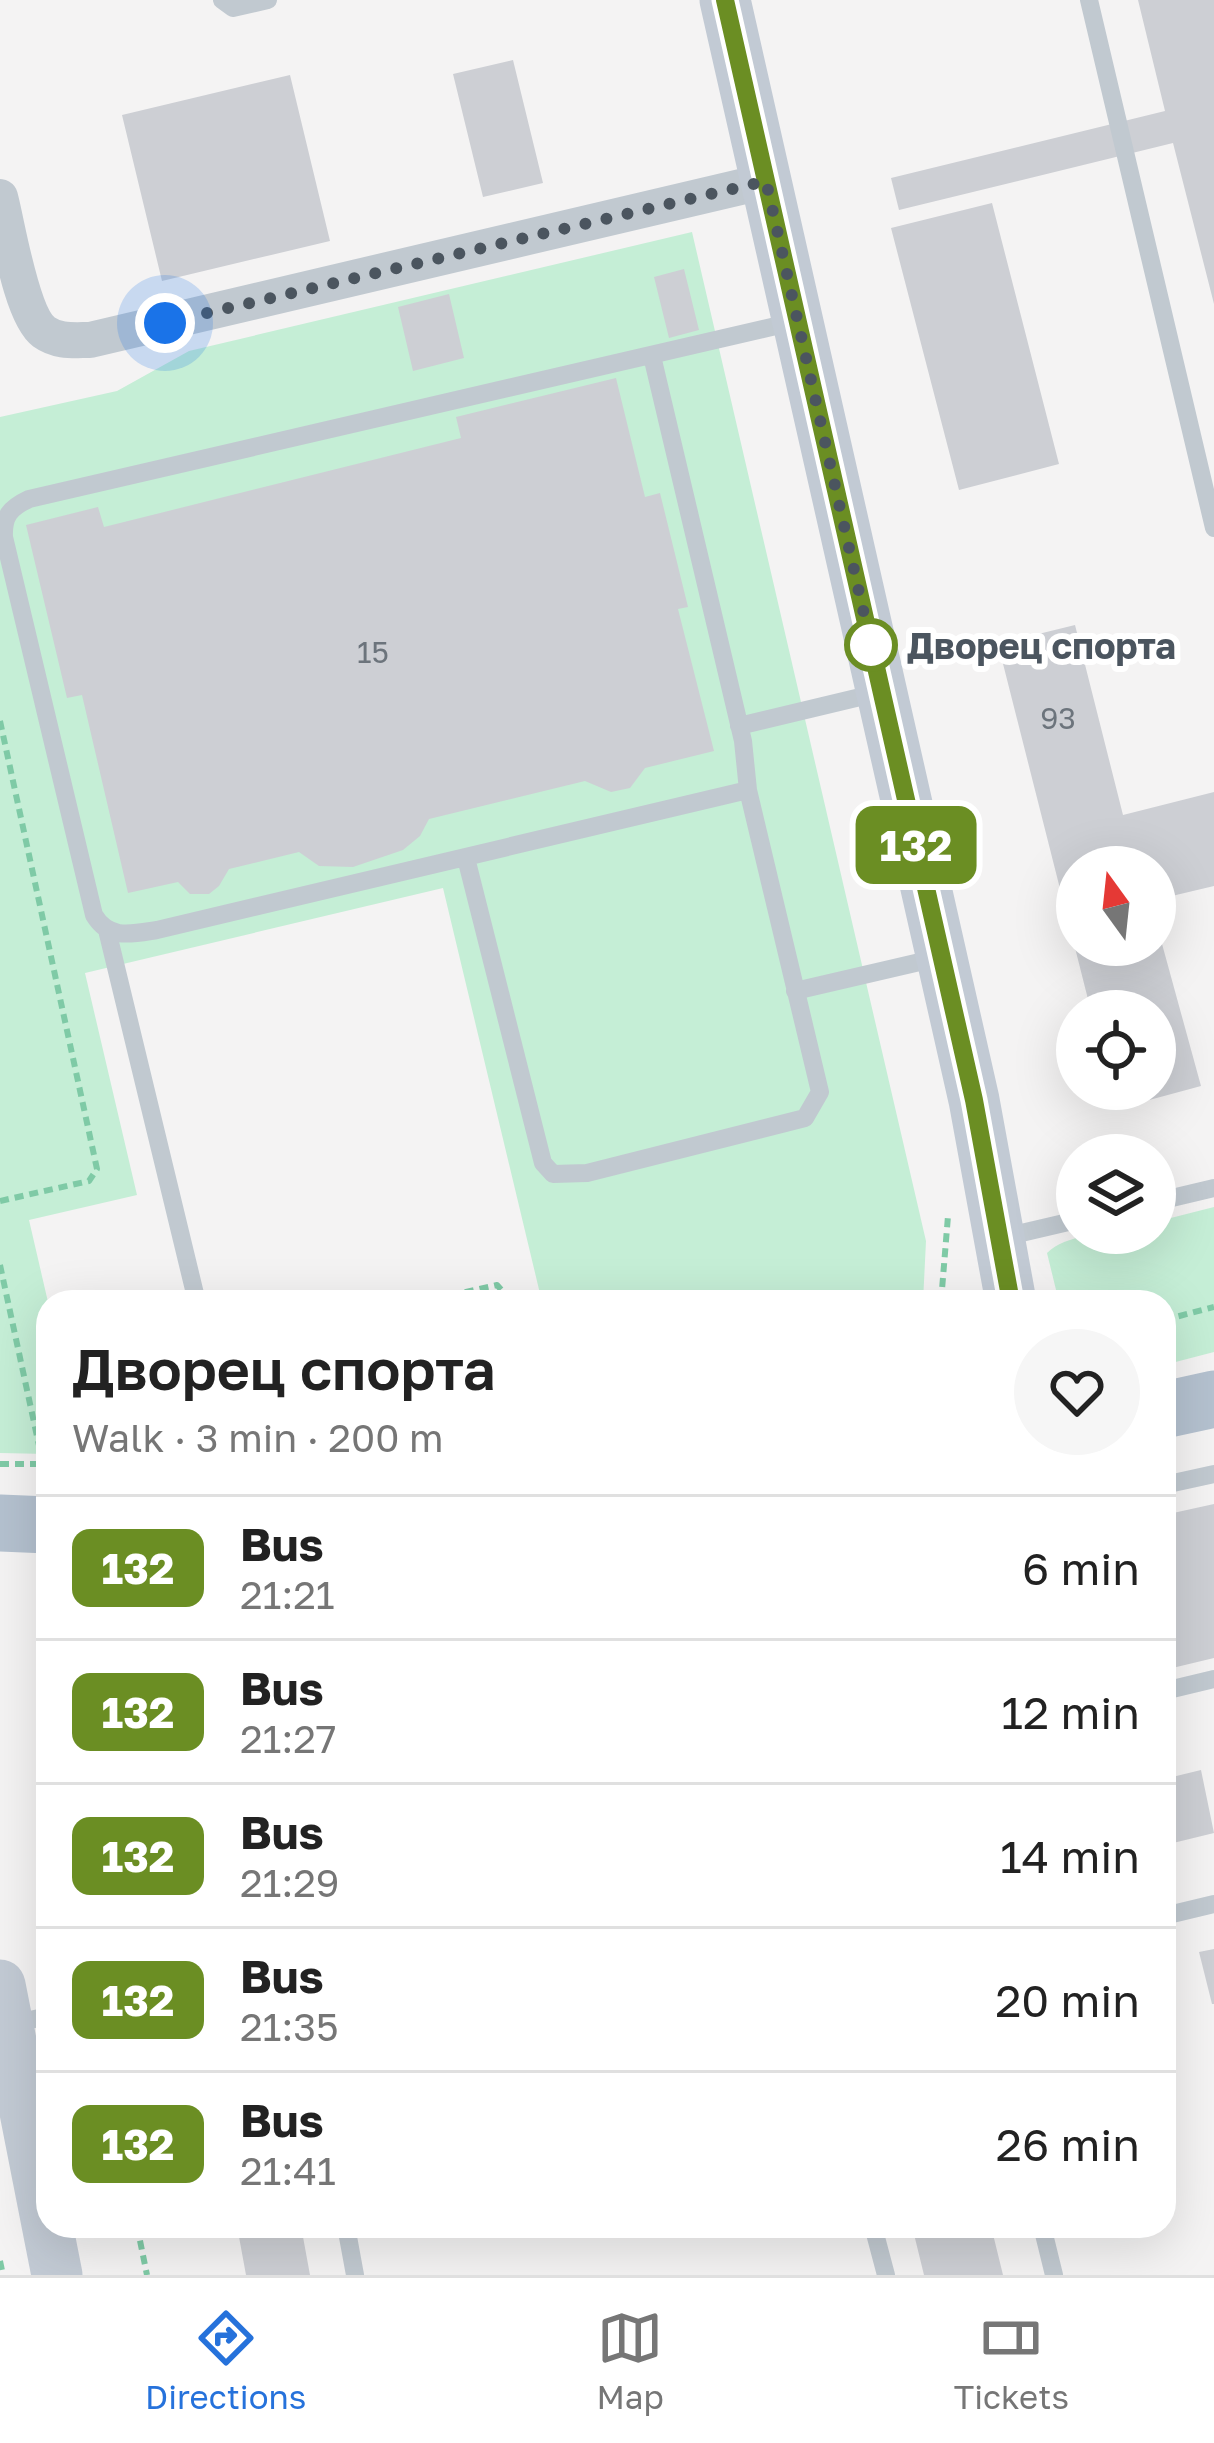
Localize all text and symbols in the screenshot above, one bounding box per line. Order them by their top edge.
your location [135,293,195,353]
marker: Дворец спорта [846,620,896,670]
place label: Дворец спорта [907,624,1176,667]
house number: 15 [357,634,389,670]
house number: 93 [1040,700,1076,736]
line badge: 132 [847,806,985,884]
text: 132 [880,820,952,870]
north arrow [1056,846,1176,966]
map controls [1056,846,1176,1254]
button: locate [1056,990,1176,1110]
button: layers [1056,1134,1176,1254]
button: heart [1014,1329,1140,1455]
text: Дворец спорта [72,1334,496,1403]
text: Walk · 3 min · 200 m [72,1414,444,1461]
text: Bus [240,1517,324,1571]
text: 6 min [1022,1541,1140,1595]
text: 132 [102,1543,174,1593]
text: 21:21 [240,1571,335,1618]
text: Bus [240,1661,324,1715]
text: 12 min [1001,1685,1140,1739]
text: 132 [102,1687,174,1737]
text: 21:27 [240,1715,337,1762]
text: Bus [240,1805,324,1859]
text: 14 min [1000,1829,1140,1883]
text: 132 [102,1831,174,1881]
text: 21:29 [240,1859,339,1906]
text: Bus [240,1949,324,2003]
text: 20 min [995,1973,1140,2027]
text: 132 [102,1975,174,2025]
text: 21:35 [240,2003,339,2050]
text: Bus [240,2093,324,2147]
text: 26 min [996,2117,1140,2171]
text: 132 [102,2119,174,2169]
text: 21:41 [240,2147,336,2194]
tab: Directions [145,2305,306,2416]
tab: Map [596,2305,664,2416]
tab: Tickets [954,2305,1069,2416]

